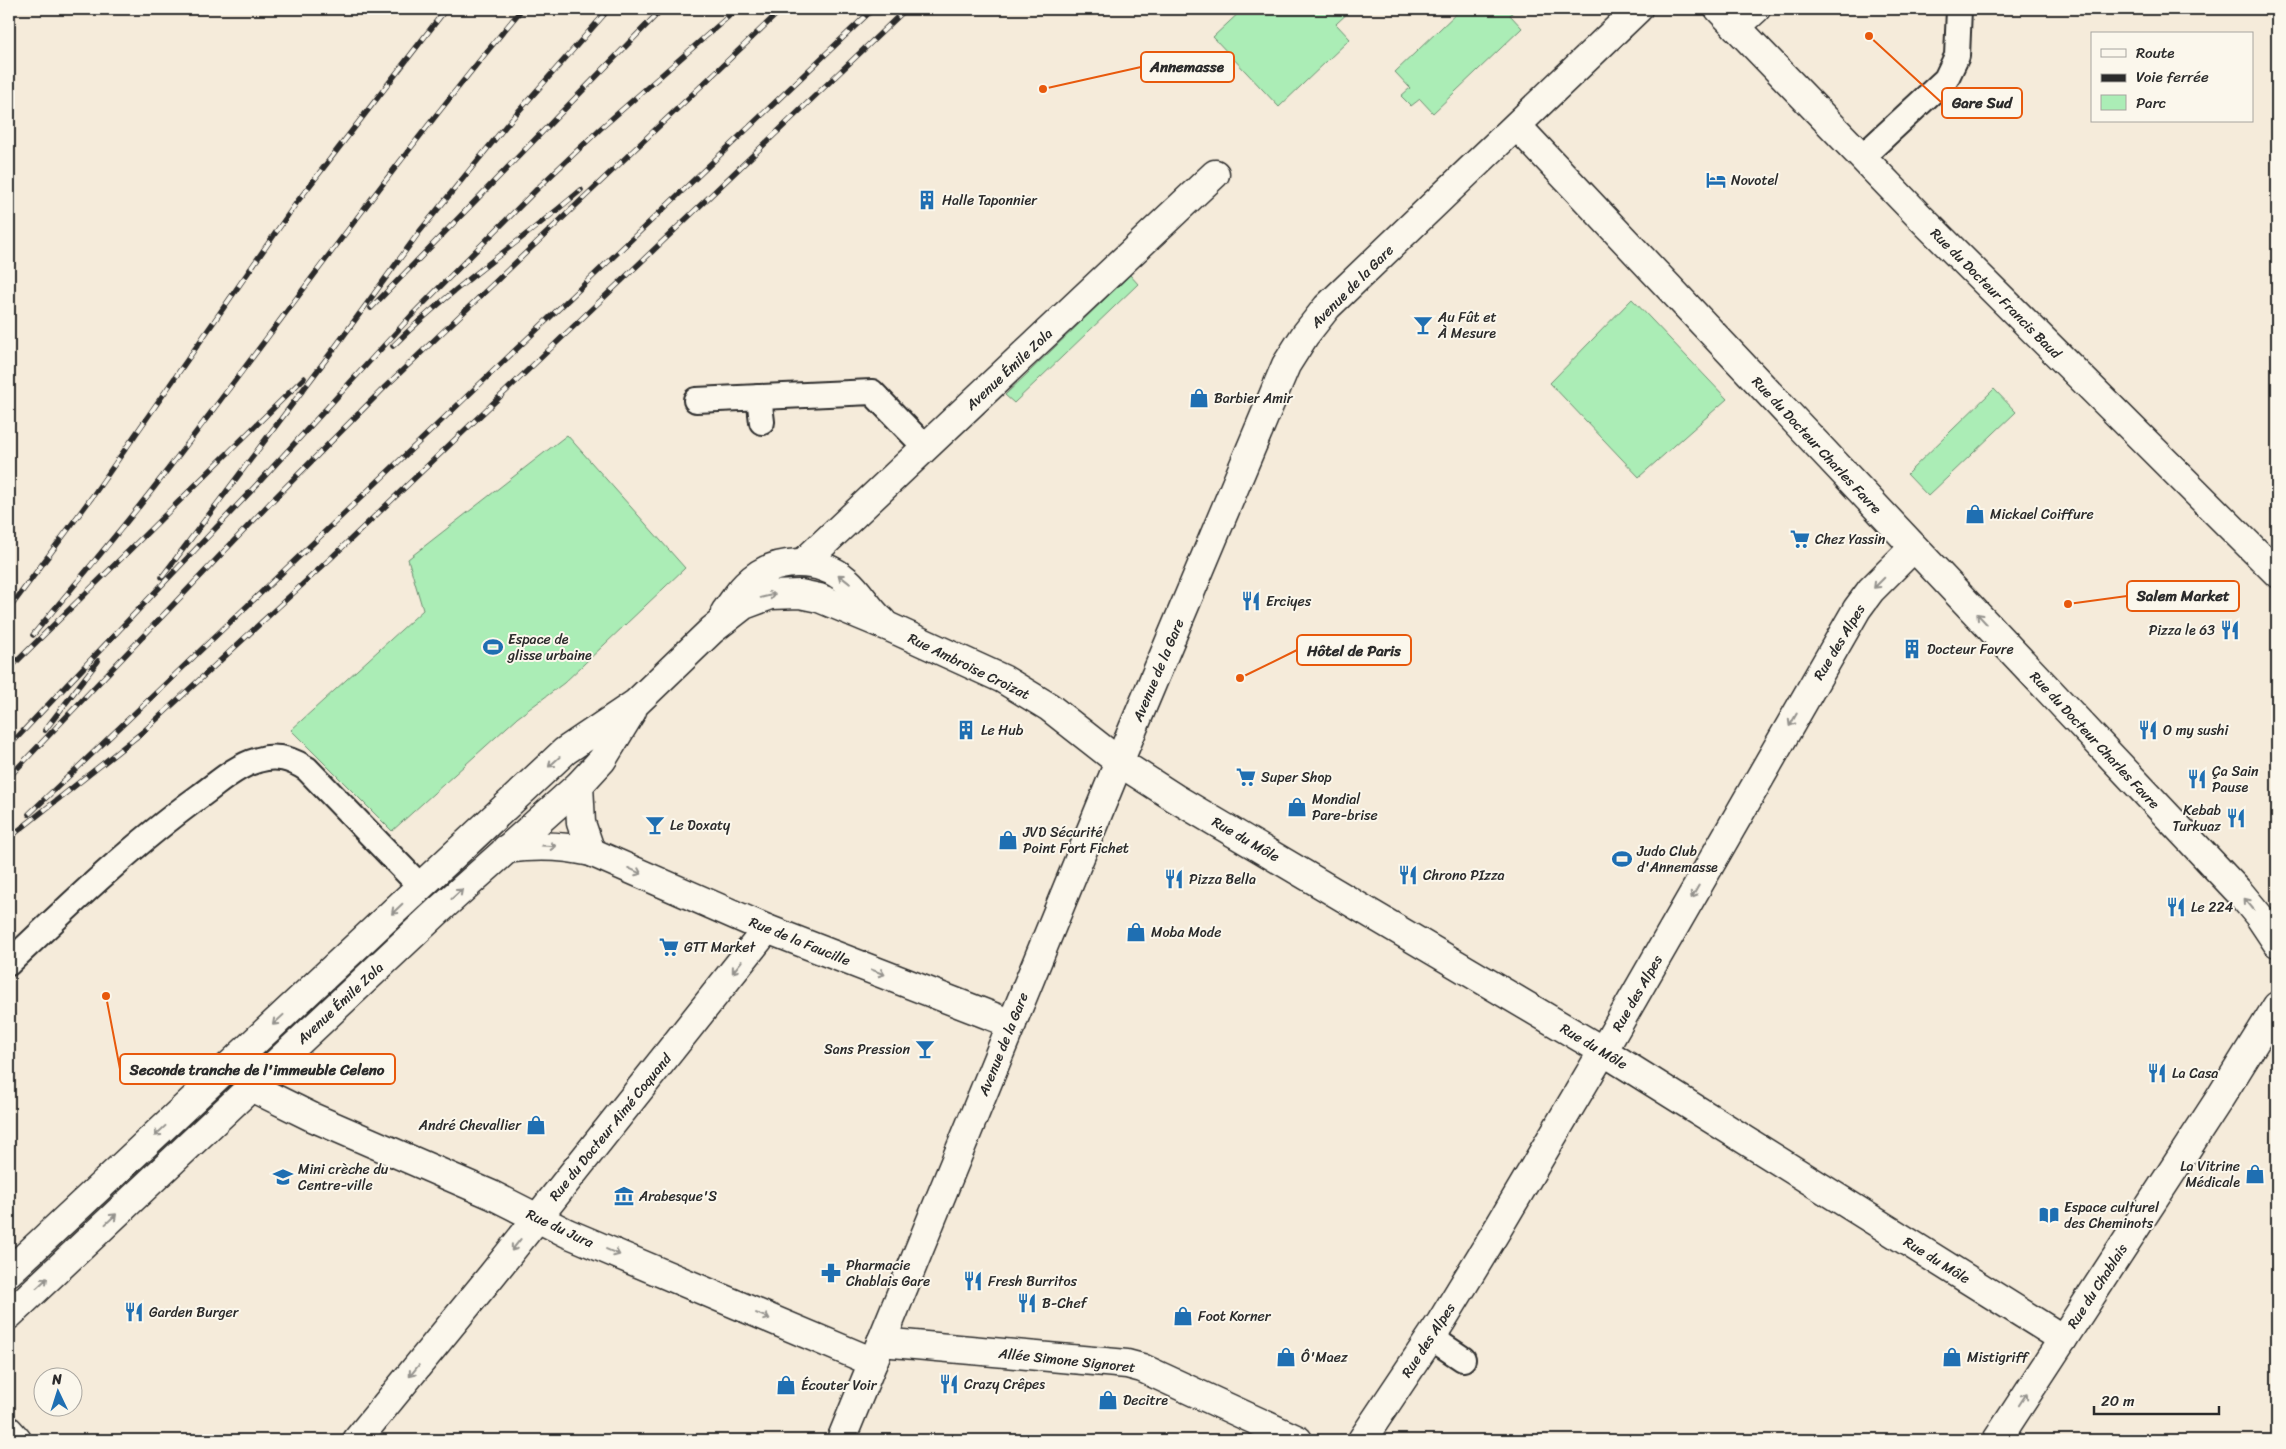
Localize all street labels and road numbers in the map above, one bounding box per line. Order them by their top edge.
street label: Rue du Docteur Francis Baud [1924,222,2068,366]
street label: Avenue de la Gare [1304,239,1400,335]
street label: Avenue Émile Zola [959,322,1059,417]
street label: Rue du Docteur Charles Favre [1746,370,1888,520]
street label: Rue des Alpes [1807,599,1872,685]
street label: Avenue de la Gare [1125,615,1191,727]
street label: Rue Ambroise Croizat [903,626,1034,707]
street label: Rue du Docteur Charles Favre [2024,665,2166,815]
street label: Rue du Môle [1207,810,1285,869]
street label: Rue de la Faucille [745,910,854,973]
street label: Rue des Alpes [1605,950,1670,1036]
street label: Avenue Émile Zola [290,956,390,1051]
street label: Avenue de la Gare [971,989,1036,1101]
street label: Rue du Môle [1555,1016,1632,1076]
street label: Rue du Docteur Aimé Coquand [543,1047,679,1207]
street label: Rue du Jura [522,1202,599,1255]
street label: Rue du Môle [1898,1230,1975,1291]
street label: Rue du Chablais [2060,1238,2135,1334]
street label: Rue des Alpes [1395,1297,1462,1383]
street label: Allée Simone Signoret [996,1341,1136,1380]

